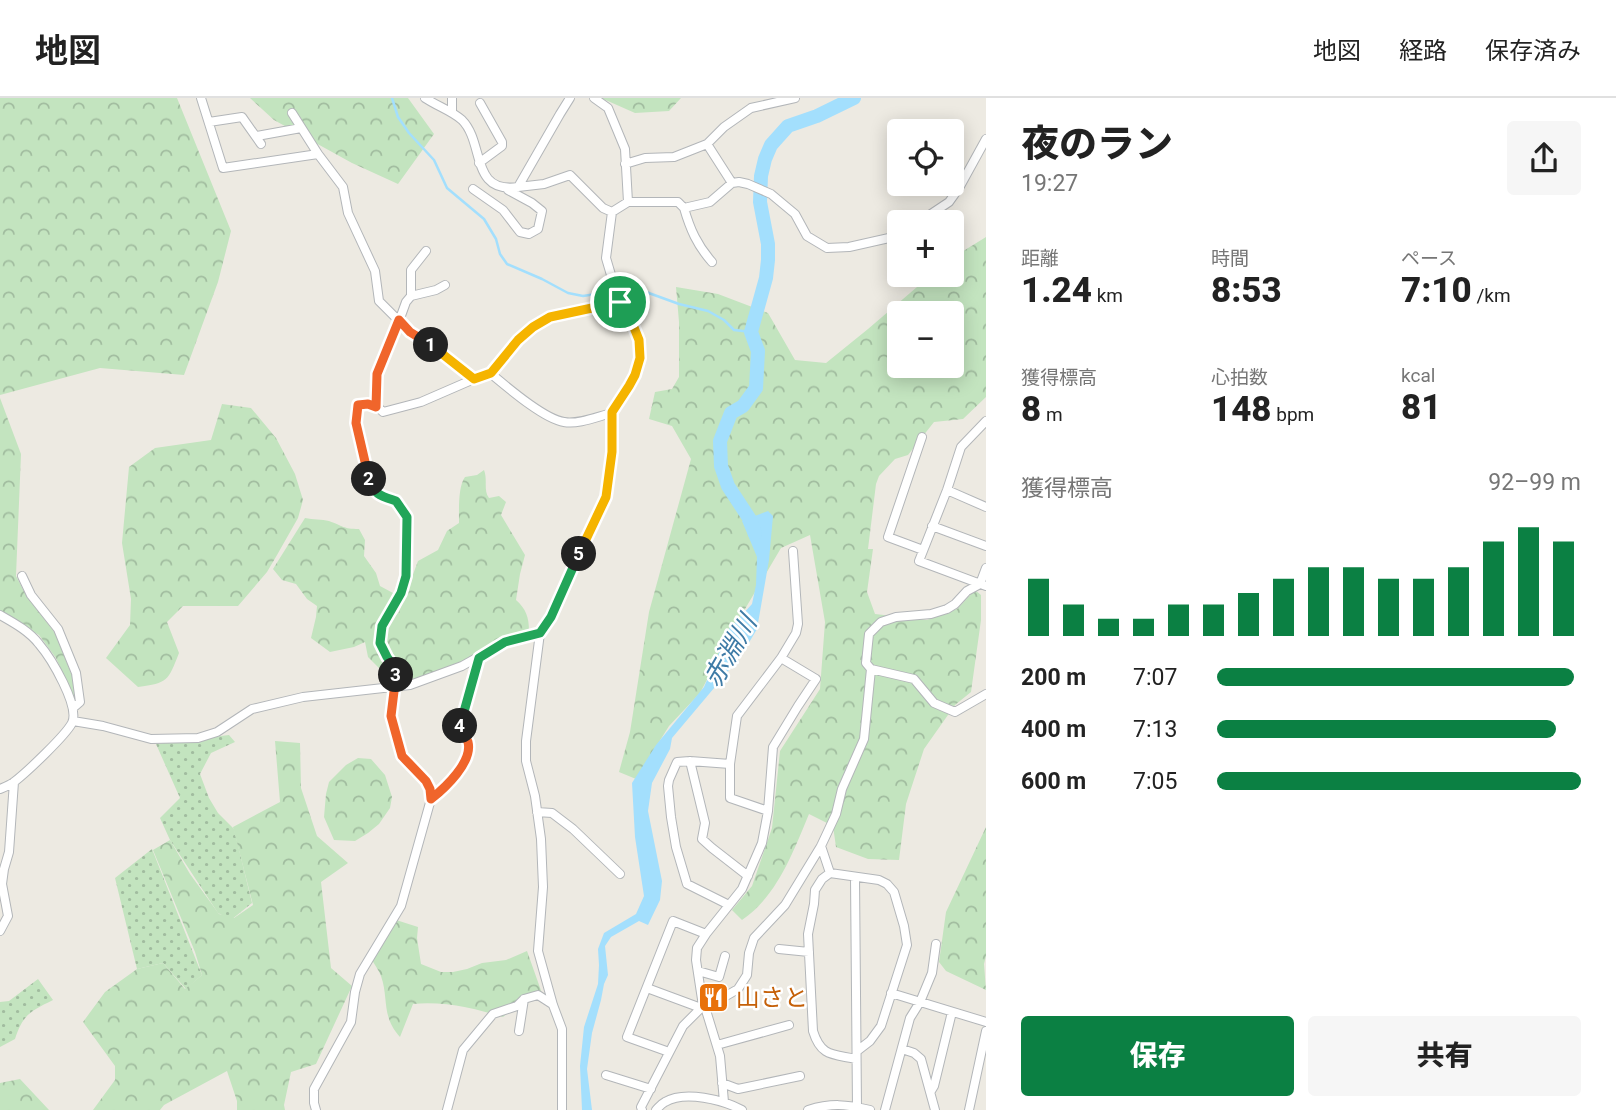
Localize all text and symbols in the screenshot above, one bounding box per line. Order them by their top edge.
text: 地図 [35,31,101,70]
text: 地図 [1313,37,1361,65]
text: 経路 [1399,37,1447,65]
text: 保存済み [1485,37,1581,65]
map controls [887,119,964,378]
button: locate [887,119,964,196]
button: share [1507,121,1581,195]
text: 夜のラン [1021,122,1173,166]
text: 19:27 [1021,170,1078,197]
button: + [887,210,964,287]
text: 距離 [1021,247,1059,270]
text: 時間 [1211,247,1249,270]
text: ペース [1401,247,1457,270]
text: 1.24 [1021,270,1092,311]
text: 8:53 [1211,270,1282,311]
text: 7:10 [1401,270,1472,311]
pin [590,272,650,332]
icon: arrive [601,283,639,321]
text: km [1092,284,1123,307]
text: /km [1472,284,1511,307]
button: − [887,301,964,378]
pin: 1 [414,328,448,362]
text: 1 [425,333,436,356]
text: kcal [1401,364,1435,387]
text: 獲得標高 [1021,366,1097,389]
text: 心拍数 [1211,366,1268,389]
text: 81 [1401,387,1441,428]
text: 8 [1021,389,1041,430]
text: 148 [1211,389,1272,430]
text: m [1041,403,1063,426]
text: bpm [1272,403,1314,426]
pin: 2 [352,462,386,496]
text: 2 [363,467,374,490]
text: 92–99 m [1488,469,1581,496]
text: 獲得標高 [1021,475,1113,502]
pin: 5 [562,536,596,572]
text: 5 [573,542,584,565]
water label: 赤淵川 [698,607,764,692]
pin: 3 [378,658,414,692]
text: 3 [390,663,401,686]
text: 200 m [1021,664,1086,691]
text: 7:07 [1133,664,1177,691]
pin: 4 [442,708,477,744]
text: 4 [454,714,465,737]
text: 400 m [1021,716,1086,743]
text: 7:13 [1133,716,1177,743]
text: 600 m [1021,768,1086,795]
text: 7:05 [1133,768,1177,795]
restaurant icon: 山さと [696,981,730,1015]
place label: 山さと [736,984,808,1012]
button: 保存 [1021,1016,1294,1096]
button: 共有 [1308,1016,1581,1096]

